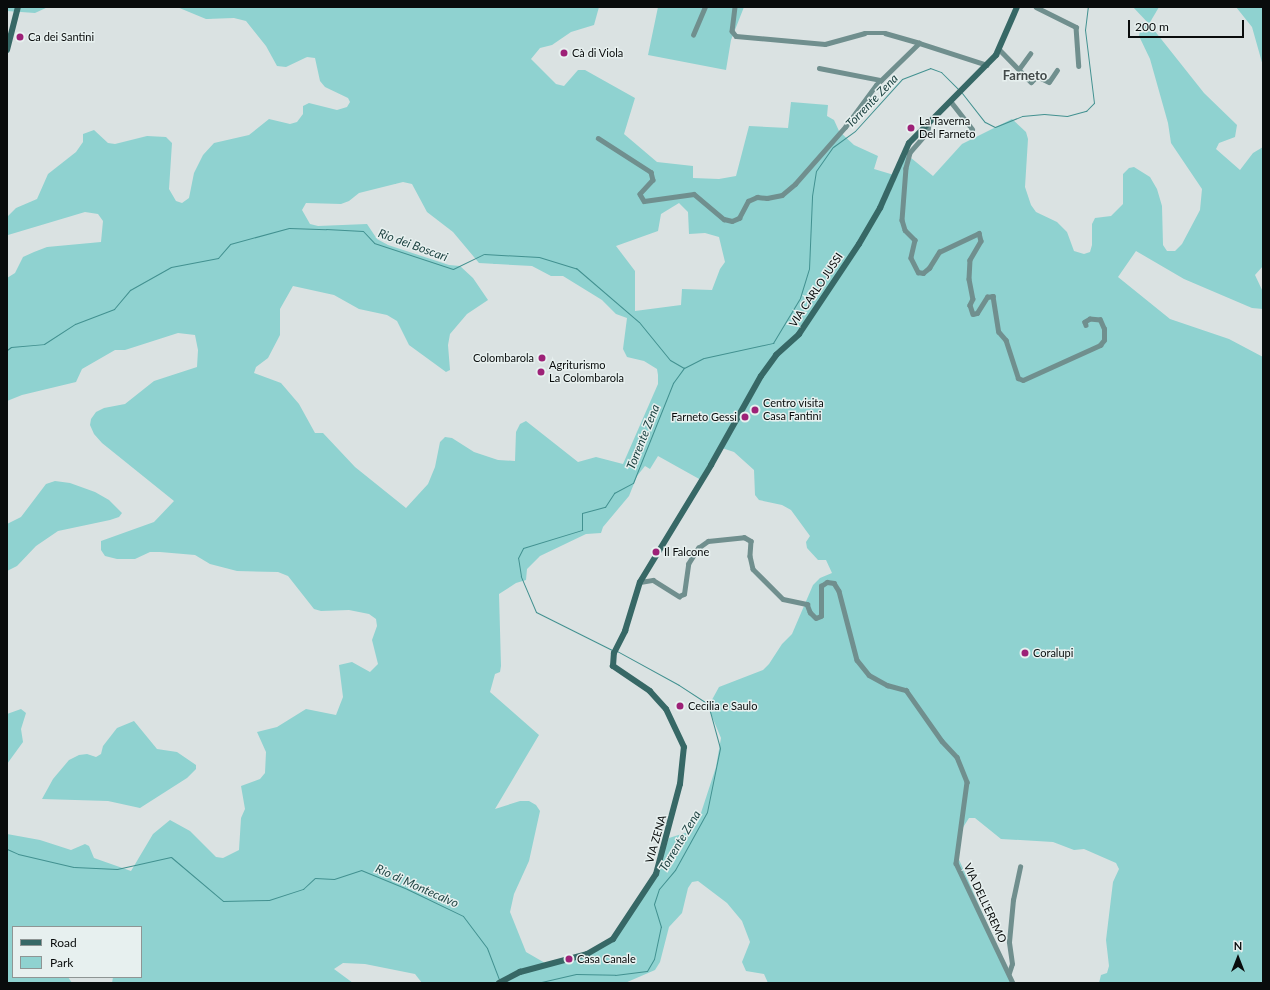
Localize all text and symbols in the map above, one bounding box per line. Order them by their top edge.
scale bar [1130,12,1246,38]
text: 200 m [1135,19,1169,34]
place label: Ca dei Santini [28,30,94,44]
marker: Ca dei Santini [15,32,25,42]
place label: Cà di Viola [572,46,624,60]
marker: Cà di Viola [559,48,569,58]
district label: Farneto [1003,67,1047,83]
water label: Torrente Zena [843,71,901,131]
place label: La Taverna Del Farneto [919,115,975,141]
marker: La Taverna Del Farneto [906,123,916,133]
water label: Rio dei Boscari [376,226,450,264]
street label: VIA CARLO JUSSI [786,250,846,330]
place label: Colombarola [473,351,534,365]
marker: Colombarola [537,353,547,363]
place label: Agriturismo La Colombarola [549,359,624,385]
marker: Agriturismo La Colombarola [536,367,546,377]
place label: Centro visita Casa Fantini [763,397,824,423]
water label: Torrente Zena [623,402,663,472]
marker: Centro visita Casa Fantini [750,405,760,415]
place label: Farneto Gessi [671,410,737,424]
marker: Farneto Gessi [740,412,750,422]
place label: Il Falcone [664,545,709,559]
marker: Il Falcone [651,547,661,557]
place label: Coralupi [1033,646,1073,660]
marker: Coralupi [1020,648,1030,658]
place label: Cecilia e Saulo [688,699,757,713]
marker: Cecilia e Saulo [675,701,685,711]
water label: Torrente Zena [656,808,704,874]
street label: VIA ZENA [643,813,669,865]
water label: Rio di Montecalvo [373,861,461,911]
street label: VIA DELL'EREMO [961,861,1009,945]
legend [12,926,142,978]
text: Road [50,935,77,950]
north arrow [1218,938,1258,978]
text: N [1234,939,1242,952]
place label: Casa Canale [577,952,636,966]
marker: Casa Canale [564,954,574,964]
text: Park [50,955,73,970]

